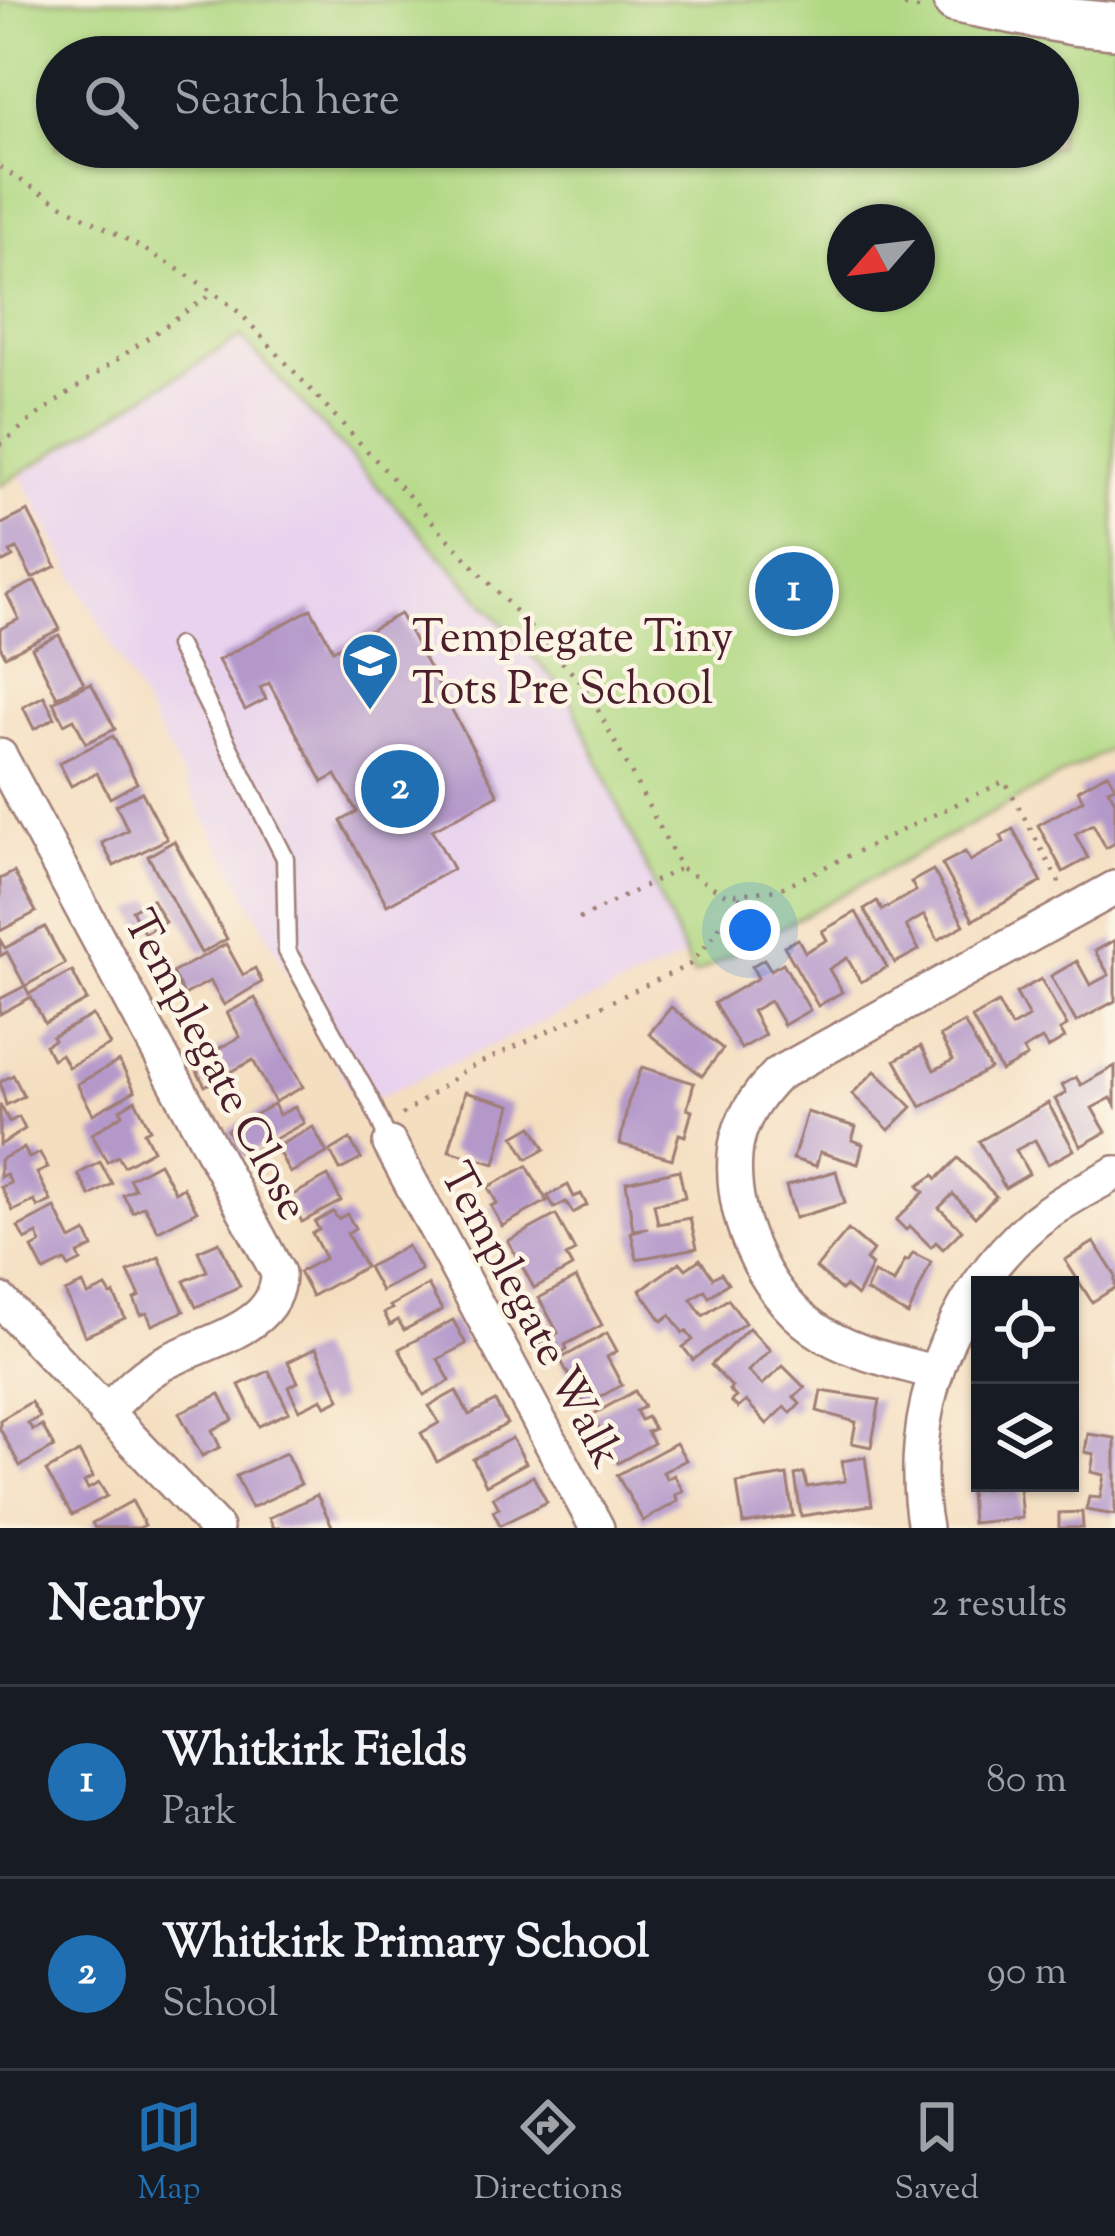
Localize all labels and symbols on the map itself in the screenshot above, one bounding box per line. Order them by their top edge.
north arrow [827,204,935,312]
pin: 1 [755,546,833,636]
place label: Templegate Tiny Tots Pre School [412,608,733,725]
school or university icon: Templegate Tiny Tots Pre School [339,630,401,712]
pin: 2 [361,744,439,834]
street label: Templegate Close [104,900,322,1233]
your location [720,900,780,960]
street label: Templegate Walk [420,1153,636,1481]

